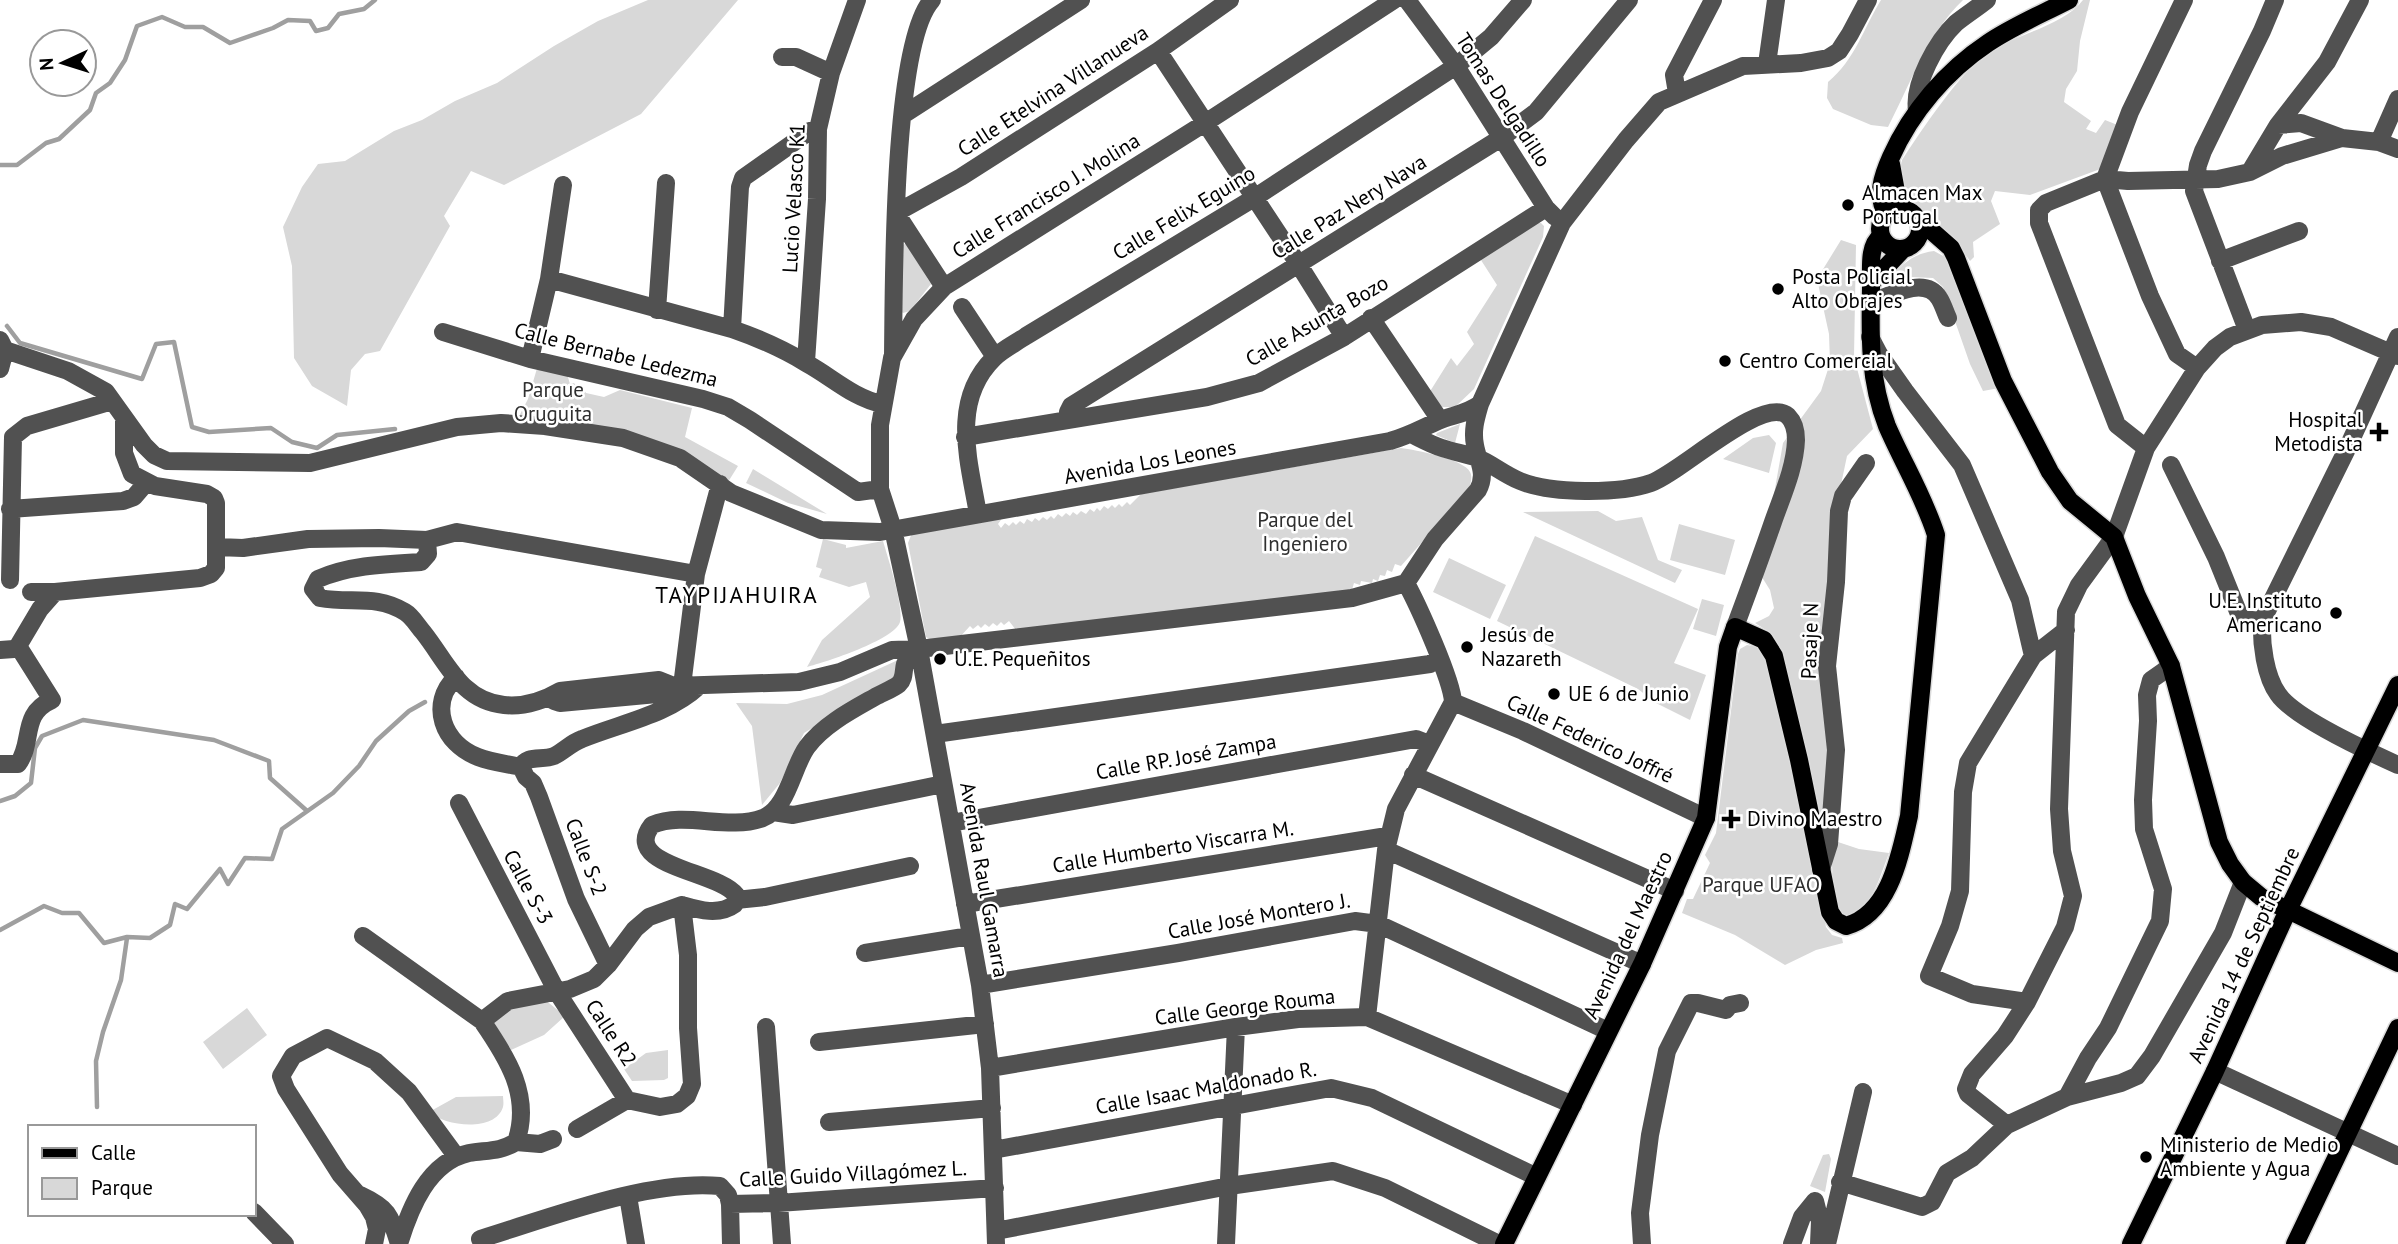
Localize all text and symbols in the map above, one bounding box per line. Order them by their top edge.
street label: Calle Etelvina Villanueva [952,19,1153,162]
street label: Tomas Delgadillo [1450,27,1557,172]
north arrow [28,28,98,98]
text: N [34,57,58,71]
street label: Lucio Velasco K1 [776,122,811,274]
street label: Calle Francisco J. Molina [947,127,1145,264]
street label: Calle Paz Nery Nava [1266,148,1431,265]
street label: Calle Felix Eguino [1107,159,1260,266]
place label: Almacen Max Portugal [1862,179,1983,230]
marker: Almacen Max Portugal [1840,197,1856,213]
place label: Posta Policial Alto Obrajes [1792,263,1912,314]
street label: Calle Asunta Bozo [1241,269,1393,372]
marker: Posta Policial Alto Obrajes [1770,281,1786,297]
street label: Calle Bernabe Ledezma [511,316,721,393]
place label: Centro Comercial [1739,347,1893,374]
marker: Centro Comercial [1717,353,1733,369]
park label: Parque Oruguita [514,376,592,427]
place label: Hospital Metodista [2274,406,2363,457]
marker: Hospital Metodista [2369,422,2389,442]
street label: Avenida Los Leones [1062,433,1238,490]
park label: Parque del Ingeniero [1257,506,1353,557]
district label: TAYPIJAHUIRA [655,580,819,609]
place label: U.E. Instituto Americano [2208,587,2322,638]
street label: Pasaje N [1795,602,1824,680]
marker: U.E. Instituto Americano [2328,605,2344,621]
place label: Jesús de Nazareth [1480,621,1562,672]
marker: Jesús de Nazareth [1459,639,1475,655]
place label: U.E. Pequeñitos [954,645,1091,672]
marker: U.E. Pequeñitos [932,651,948,667]
place label: UE 6 de Junio [1568,680,1689,707]
marker: UE 6 de Junio [1546,686,1562,702]
street label: Calle Federico Joffré [1502,688,1678,789]
street label: Calle RP. José Zampa [1094,727,1278,786]
street label: Avenida Raul Gamarra [954,780,1015,980]
place label: Divino Maestro [1747,805,1883,832]
marker: Divino Maestro [1721,809,1741,829]
street label: Calle S-2 [559,814,614,899]
street label: Calle Humberto Viscarra M. [1050,814,1295,879]
street label: Avenida 14 de Septiembre [2182,842,2306,1067]
street label: Calle S-3 [498,845,559,929]
street label: Avenida del Maestro [1577,846,1678,1023]
park label: Parque UFAO [1702,871,1820,898]
street label: Calle José Montero J. [1166,886,1352,945]
street label: Calle George Rouma [1153,982,1337,1031]
street label: Calle R2 [580,994,643,1071]
street label: Calle Isaac Maldonado R. [1093,1055,1318,1120]
legend [28,1125,256,1216]
place label: Ministerio de Medio Ambiente y Agua [2160,1131,2338,1182]
text: Calle [91,1139,136,1166]
marker: Ministerio de Medio Ambiente y Agua [2138,1149,2154,1165]
street label: Calle Guido Villagómez L. [738,1154,967,1193]
text: Parque [91,1174,153,1201]

